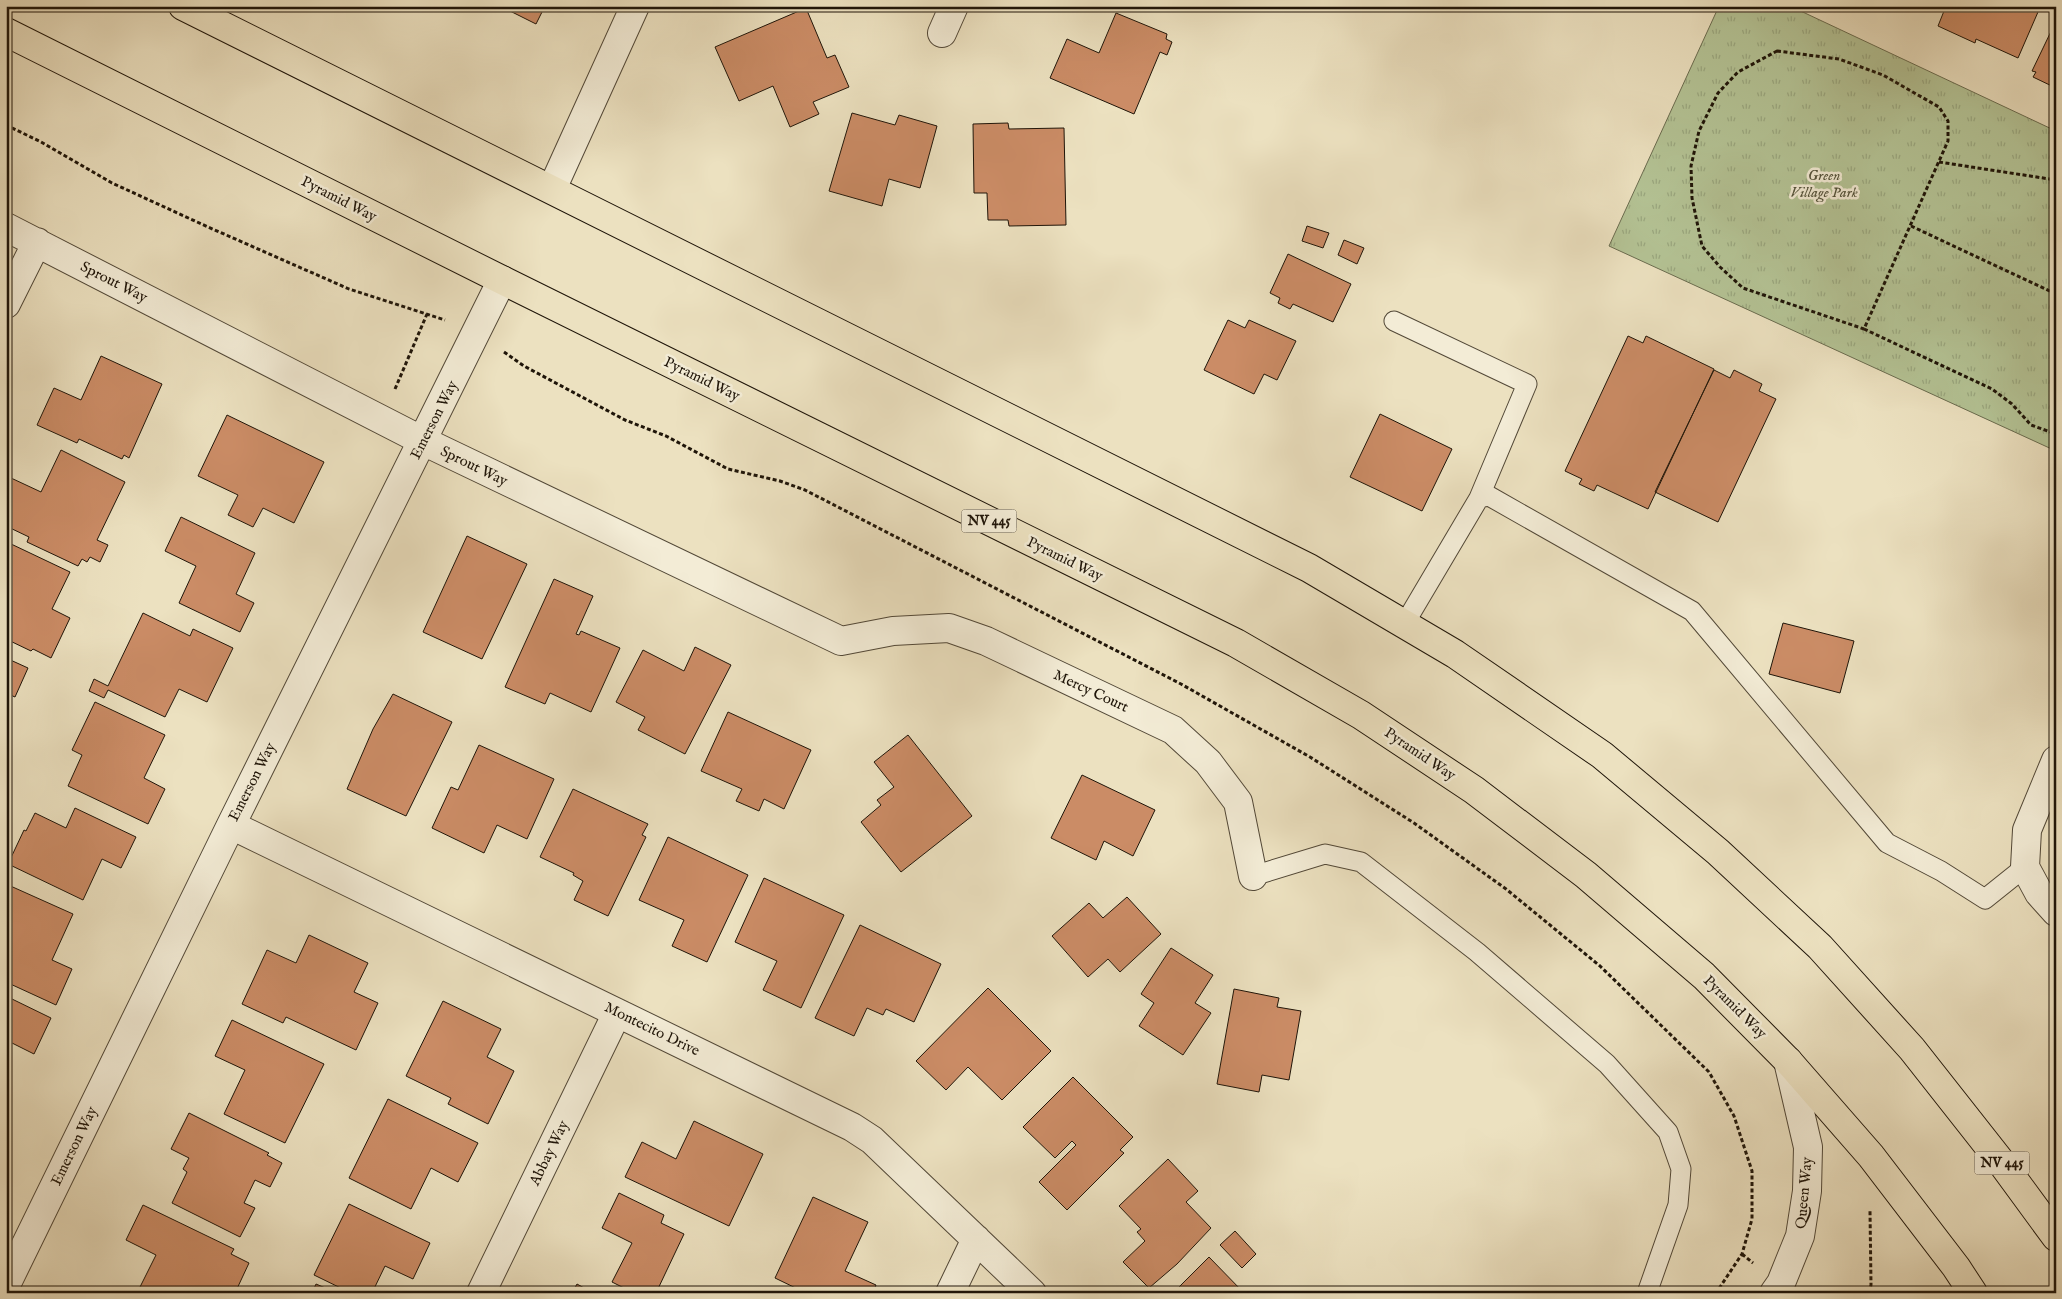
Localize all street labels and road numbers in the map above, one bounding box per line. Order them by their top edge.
street label: Pyramid Way [298,172,380,226]
street label: Sprout Way [77,257,151,307]
street label: Pyramid Way [661,352,744,406]
street label: Emerson Way [406,377,462,463]
street label: Sprout Way [437,442,511,491]
road number: NV 445 [962,510,1016,532]
street label: Pyramid Way [1024,532,1107,586]
street label: Mercy Court [1050,665,1132,717]
street label: Pyramid Way [1381,723,1460,785]
street label: Emerson Way [224,739,280,825]
street label: Pyramid Way [1699,971,1771,1043]
street label: Montecito Drive [601,998,703,1060]
street label: Emerson Way [47,1103,102,1189]
street label: Abbay Way [525,1117,573,1190]
road number: NV 445 [1974,1152,2030,1174]
street label: Queen Way [1791,1156,1817,1230]

